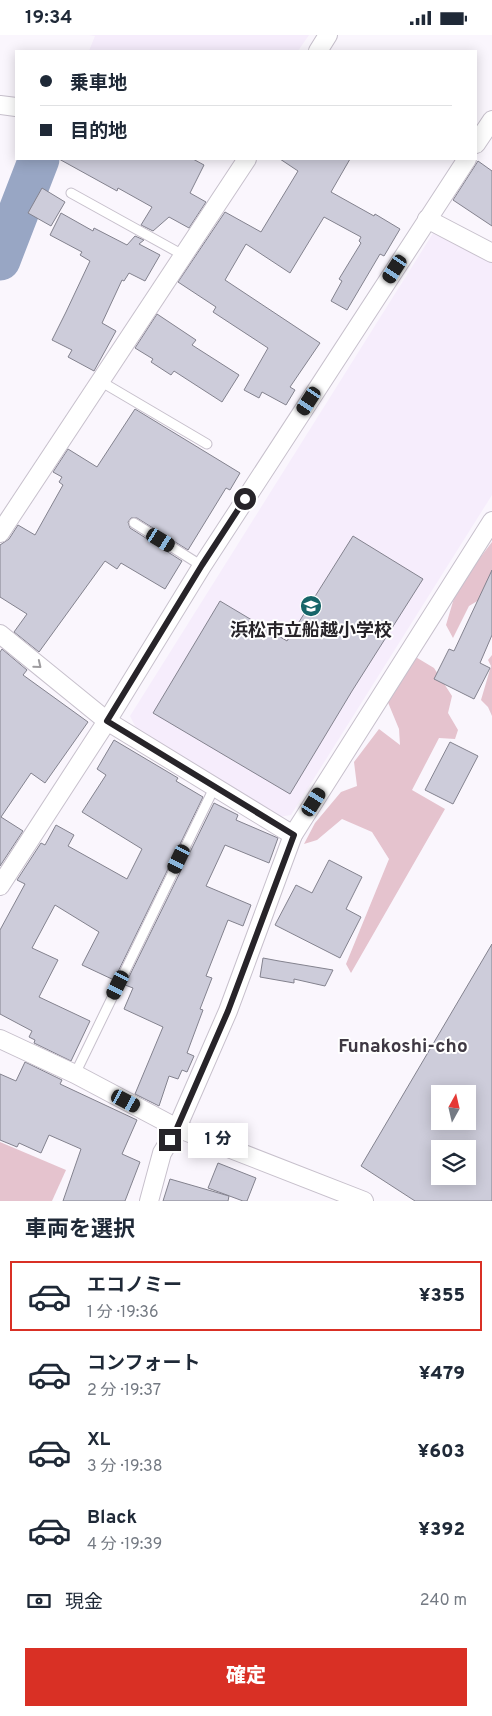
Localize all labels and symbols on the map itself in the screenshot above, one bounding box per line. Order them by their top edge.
car [380,252,409,286]
car [294,384,323,418]
route start [234,488,256,510]
car [144,526,177,554]
school or university icon: 浜松市立船越小学校 [299,594,323,618]
place label: 浜松市立船越小学校 [230,620,392,643]
one-way arrow [32,660,41,668]
car [299,785,328,819]
car [165,842,192,876]
car [104,968,131,1002]
district label: Funakoshi-cho [338,1035,468,1059]
north arrow [431,1085,476,1130]
car [109,1087,142,1115]
callout: 1 分 [188,1123,248,1157]
route end [159,1129,181,1151]

